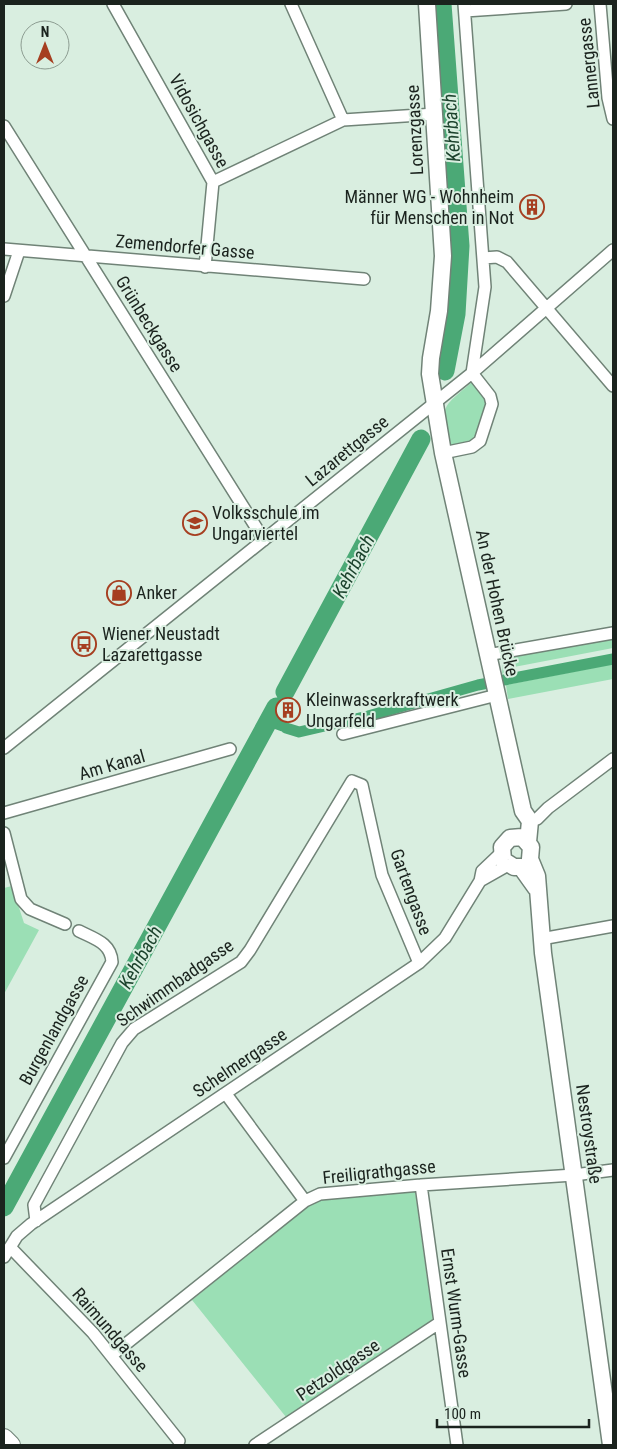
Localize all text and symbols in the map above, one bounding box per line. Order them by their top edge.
street label: Lannergasse [573,17,604,109]
north arrow [20,20,70,70]
text: N [41,24,49,40]
street label: Vidosichgasse [165,70,234,171]
street label: Lorenzgasse [402,84,427,176]
water label: Kehrbach [438,93,465,163]
place label: Männer WG - Wohnheim für Menschen in Not [345,186,514,228]
building icon: Männer WG - Wohnheim für Menschen in Not [519,194,545,220]
street label: Zemendorfer Gasse [115,230,255,263]
street label: Grünbeckgasse [112,272,187,376]
street label: Lazarettgasse [301,411,392,490]
place label: Volksschule im Ungarviertel [212,502,319,544]
school or university icon: Volksschule im Ungarviertel [182,510,208,536]
street label: An der Hohen Brücke [472,528,523,678]
water label: Kehrbach [327,531,380,602]
shop icon: Anker [106,580,132,606]
place label: Anker [136,582,177,603]
place label: Wiener Neustadt Lazarettgasse [102,623,220,665]
bus stop icon: Wiener Neustadt Lazarettgasse [71,631,97,657]
place label: Kleinwasserkraftwerk Ungarfeld [306,689,459,731]
building icon: Kleinwasserkraftwerk Ungarfeld [275,697,301,723]
street label: Am Kanal [76,745,147,784]
street label: Gartengasse [386,846,437,938]
water label: Kehrbach [114,922,167,993]
street label: Schwimmbadgasse [112,934,237,1031]
street label: Burgenlandgasse [15,971,92,1088]
street label: Schelmergasse [189,1024,291,1102]
street label: Nestroystraße [572,1083,607,1185]
street label: Freiligrathgasse [321,1155,437,1188]
street label: Ernst Wurm-Gasse [437,1247,476,1379]
street label: Raimundgasse [68,1283,153,1376]
street label: Petzoldgasse [292,1334,383,1405]
scale bar [437,1396,590,1428]
text: 100 m [444,1405,481,1423]

